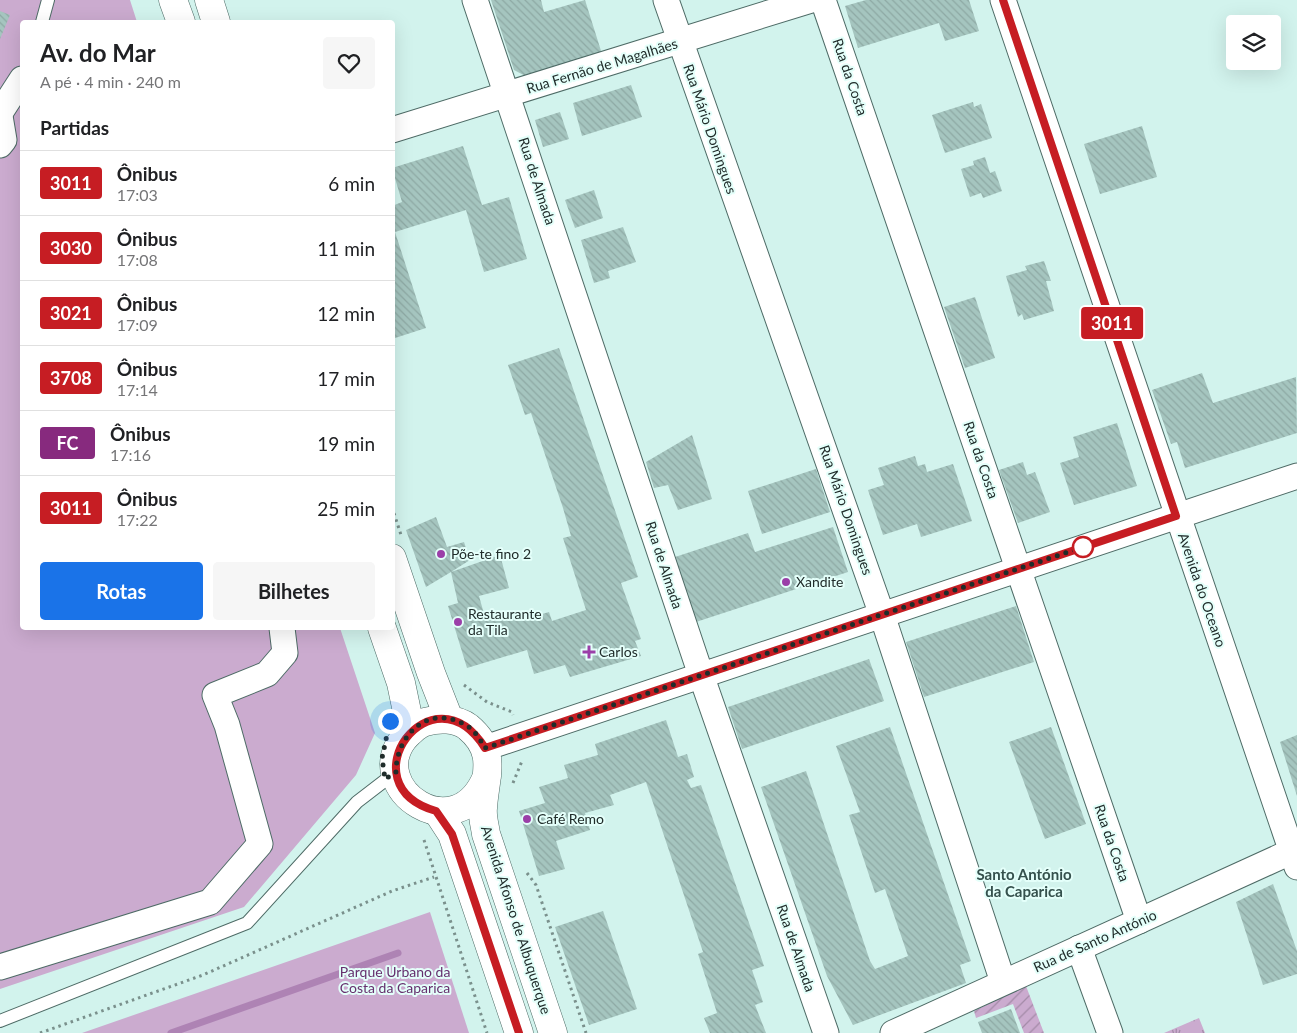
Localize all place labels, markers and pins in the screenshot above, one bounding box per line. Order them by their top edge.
unlabelled marker [1072,536,1094,558]
place label: Põe-te fino 2 [451,545,531,562]
marker: Põe-te fino 2 [435,548,447,560]
place label: Xandite [796,573,843,590]
marker: Xandite [780,576,792,588]
place label: Restaurante da Tila [468,605,542,638]
marker: Restaurante da Tila [452,616,464,628]
place label: Carlos [599,643,638,660]
marker: Carlos [583,646,595,658]
place label: Café Remo [537,810,604,827]
marker: Café Remo [521,813,533,825]

